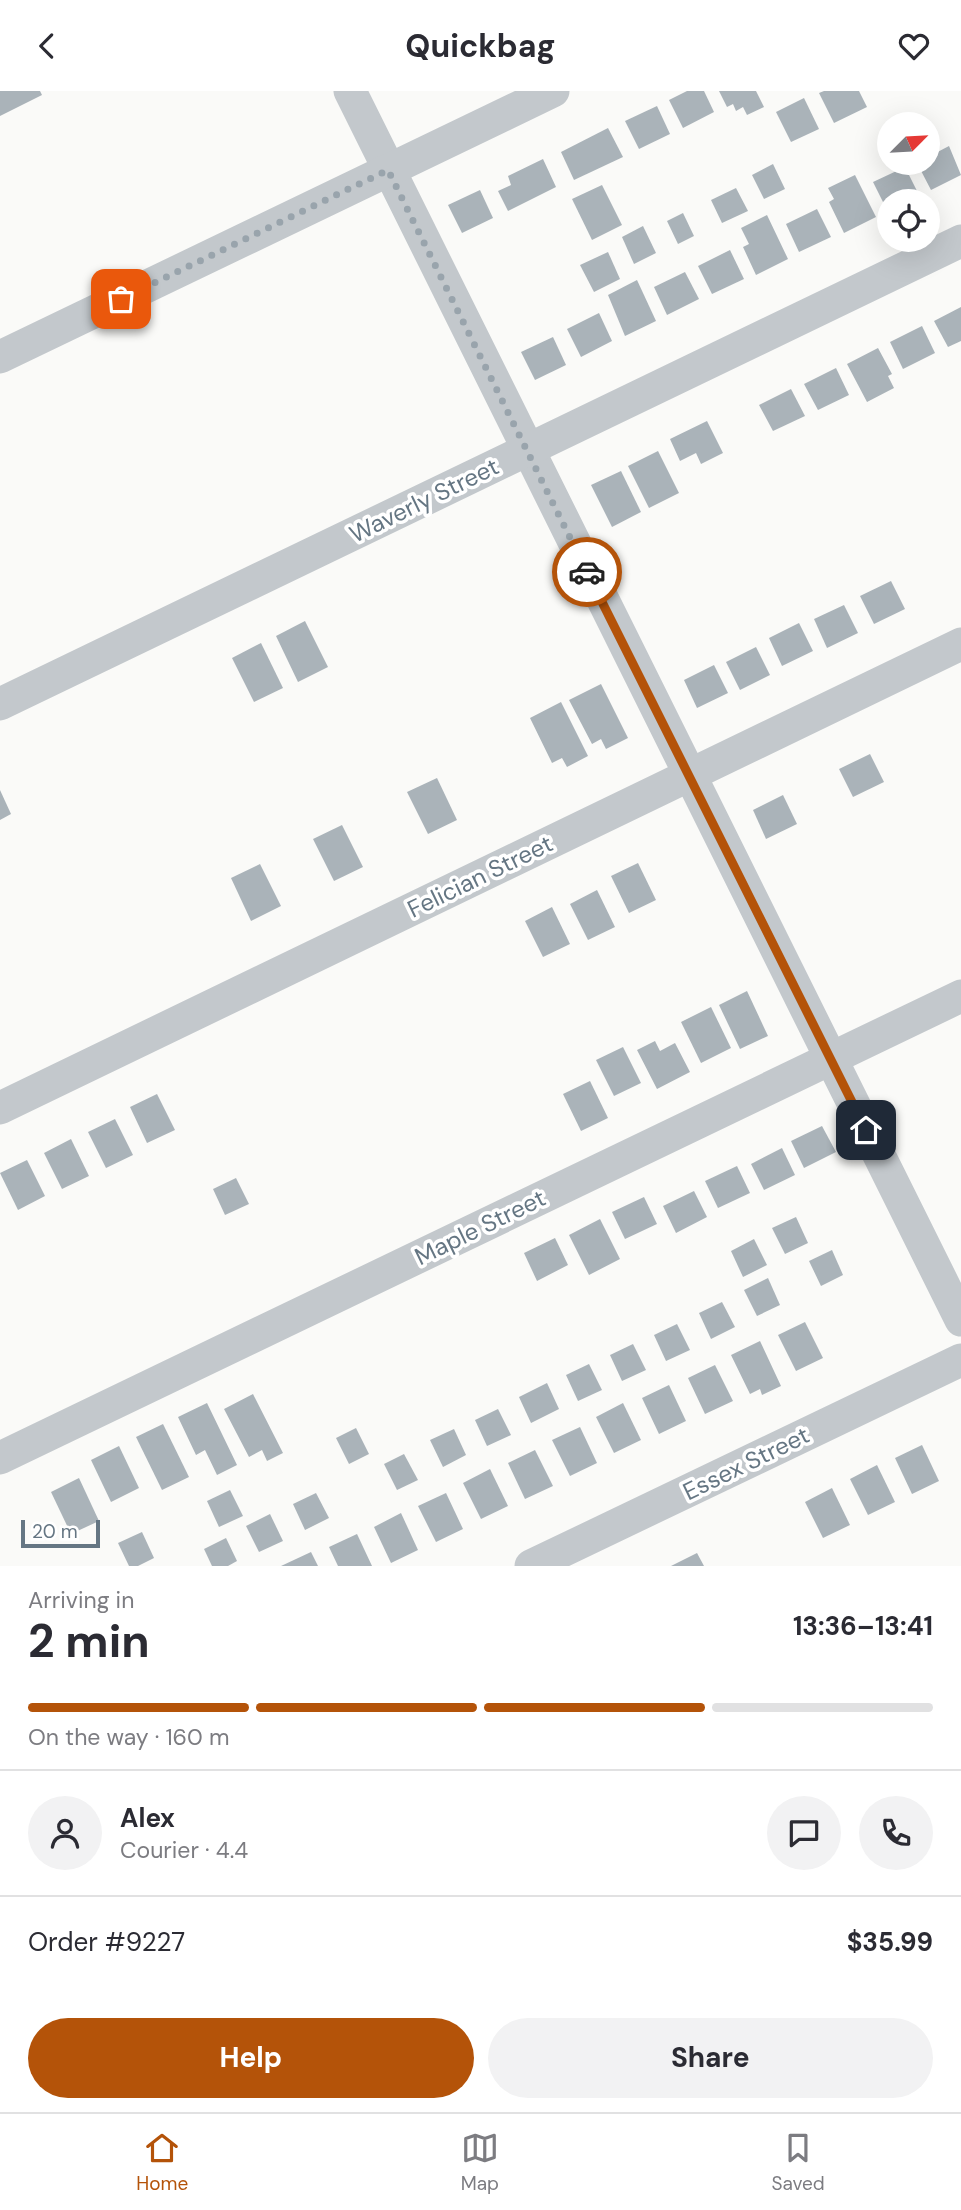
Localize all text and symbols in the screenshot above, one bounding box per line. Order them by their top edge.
text: Quickbag [405,25,556,67]
icon: back [28,27,66,65]
icon: heart [895,27,933,65]
north arrow [877,112,940,175]
map controls [877,112,940,252]
button: locate [877,189,940,252]
pin [91,269,151,329]
icon: bag [102,280,140,318]
street label: Waverly Street [344,450,504,550]
courier [552,537,622,607]
icon: car [568,553,606,591]
street label: Felician Street [402,827,558,925]
pin [836,1100,896,1160]
icon: home [847,1111,885,1149]
street label: Maple Street [410,1182,550,1272]
street label: Essex Street [678,1419,814,1507]
scale bar [21,1517,100,1549]
text: 20 m [32,1519,78,1544]
text: Arriving in [28,1585,134,1615]
text: 13:36–13:41 [793,1609,933,1643]
text: 2 min [28,1611,150,1671]
text: On the way · 160 m [28,1722,229,1752]
button: person [28,1796,102,1870]
button: chat [767,1796,841,1870]
button: phone [859,1796,933,1870]
text: Alex [120,1801,175,1835]
text: Courier · 4.4 [120,1835,248,1865]
text: Order #9227 [28,1925,185,1959]
text: $35.99 [847,1925,933,1959]
button: Help [28,2018,474,2098]
button: Share [488,2018,933,2098]
tab: Home [136,2129,188,2196]
tab: Map [461,2129,499,2196]
tab: Saved [771,2129,825,2196]

